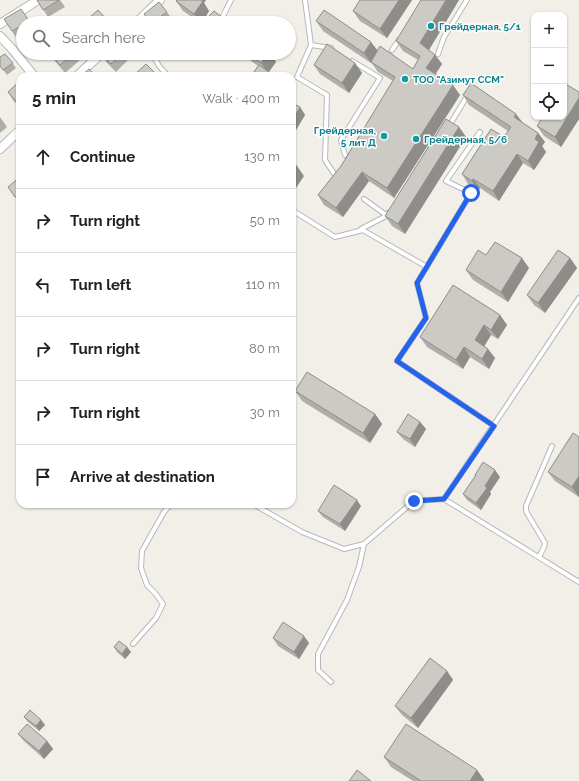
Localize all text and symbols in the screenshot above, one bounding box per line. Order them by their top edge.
map controls [531,12,567,120]
button: + [531,12,567,48]
search box [16,16,296,60]
marker: Грейдерная, 5/1 [426,21,436,31]
place label: Грейдерная, 5/1 [439,21,521,32]
icon: search [30,27,52,49]
text: Search here [62,29,145,47]
button: − [531,48,567,84]
marker: ТОО "Азимут ССМ" [400,74,410,84]
place label: ТОО "Азимут ССМ" [413,74,504,85]
button: locate [531,84,567,120]
text: 5 min [32,88,76,108]
text: Walk · 400 m [202,91,280,106]
place label: Грейдерная, 5 лит Д [314,125,376,148]
marker: Грейдерная, 5 лит Д [379,131,389,141]
marker: Грейдерная, 5/6 [411,134,421,144]
place label: Грейдерная, 5/6 [424,134,507,145]
icon: ahead [32,146,54,168]
text: Continue [70,148,135,166]
text: 130 m [244,149,280,164]
route start [462,184,480,202]
icon: right [32,210,54,232]
text: Turn right [70,212,140,230]
text: 50 m [250,213,280,228]
icon: left [32,274,54,296]
text: Turn left [70,276,131,294]
text: 110 m [246,277,280,292]
icon: right [32,338,54,360]
text: Turn right [70,340,140,358]
text: 80 m [249,341,280,356]
icon: right [32,402,54,424]
text: Turn right [70,404,140,422]
text: 30 m [250,405,280,420]
icon: arrive [32,466,54,488]
text: Arrive at destination [70,468,215,486]
route end [405,492,423,510]

